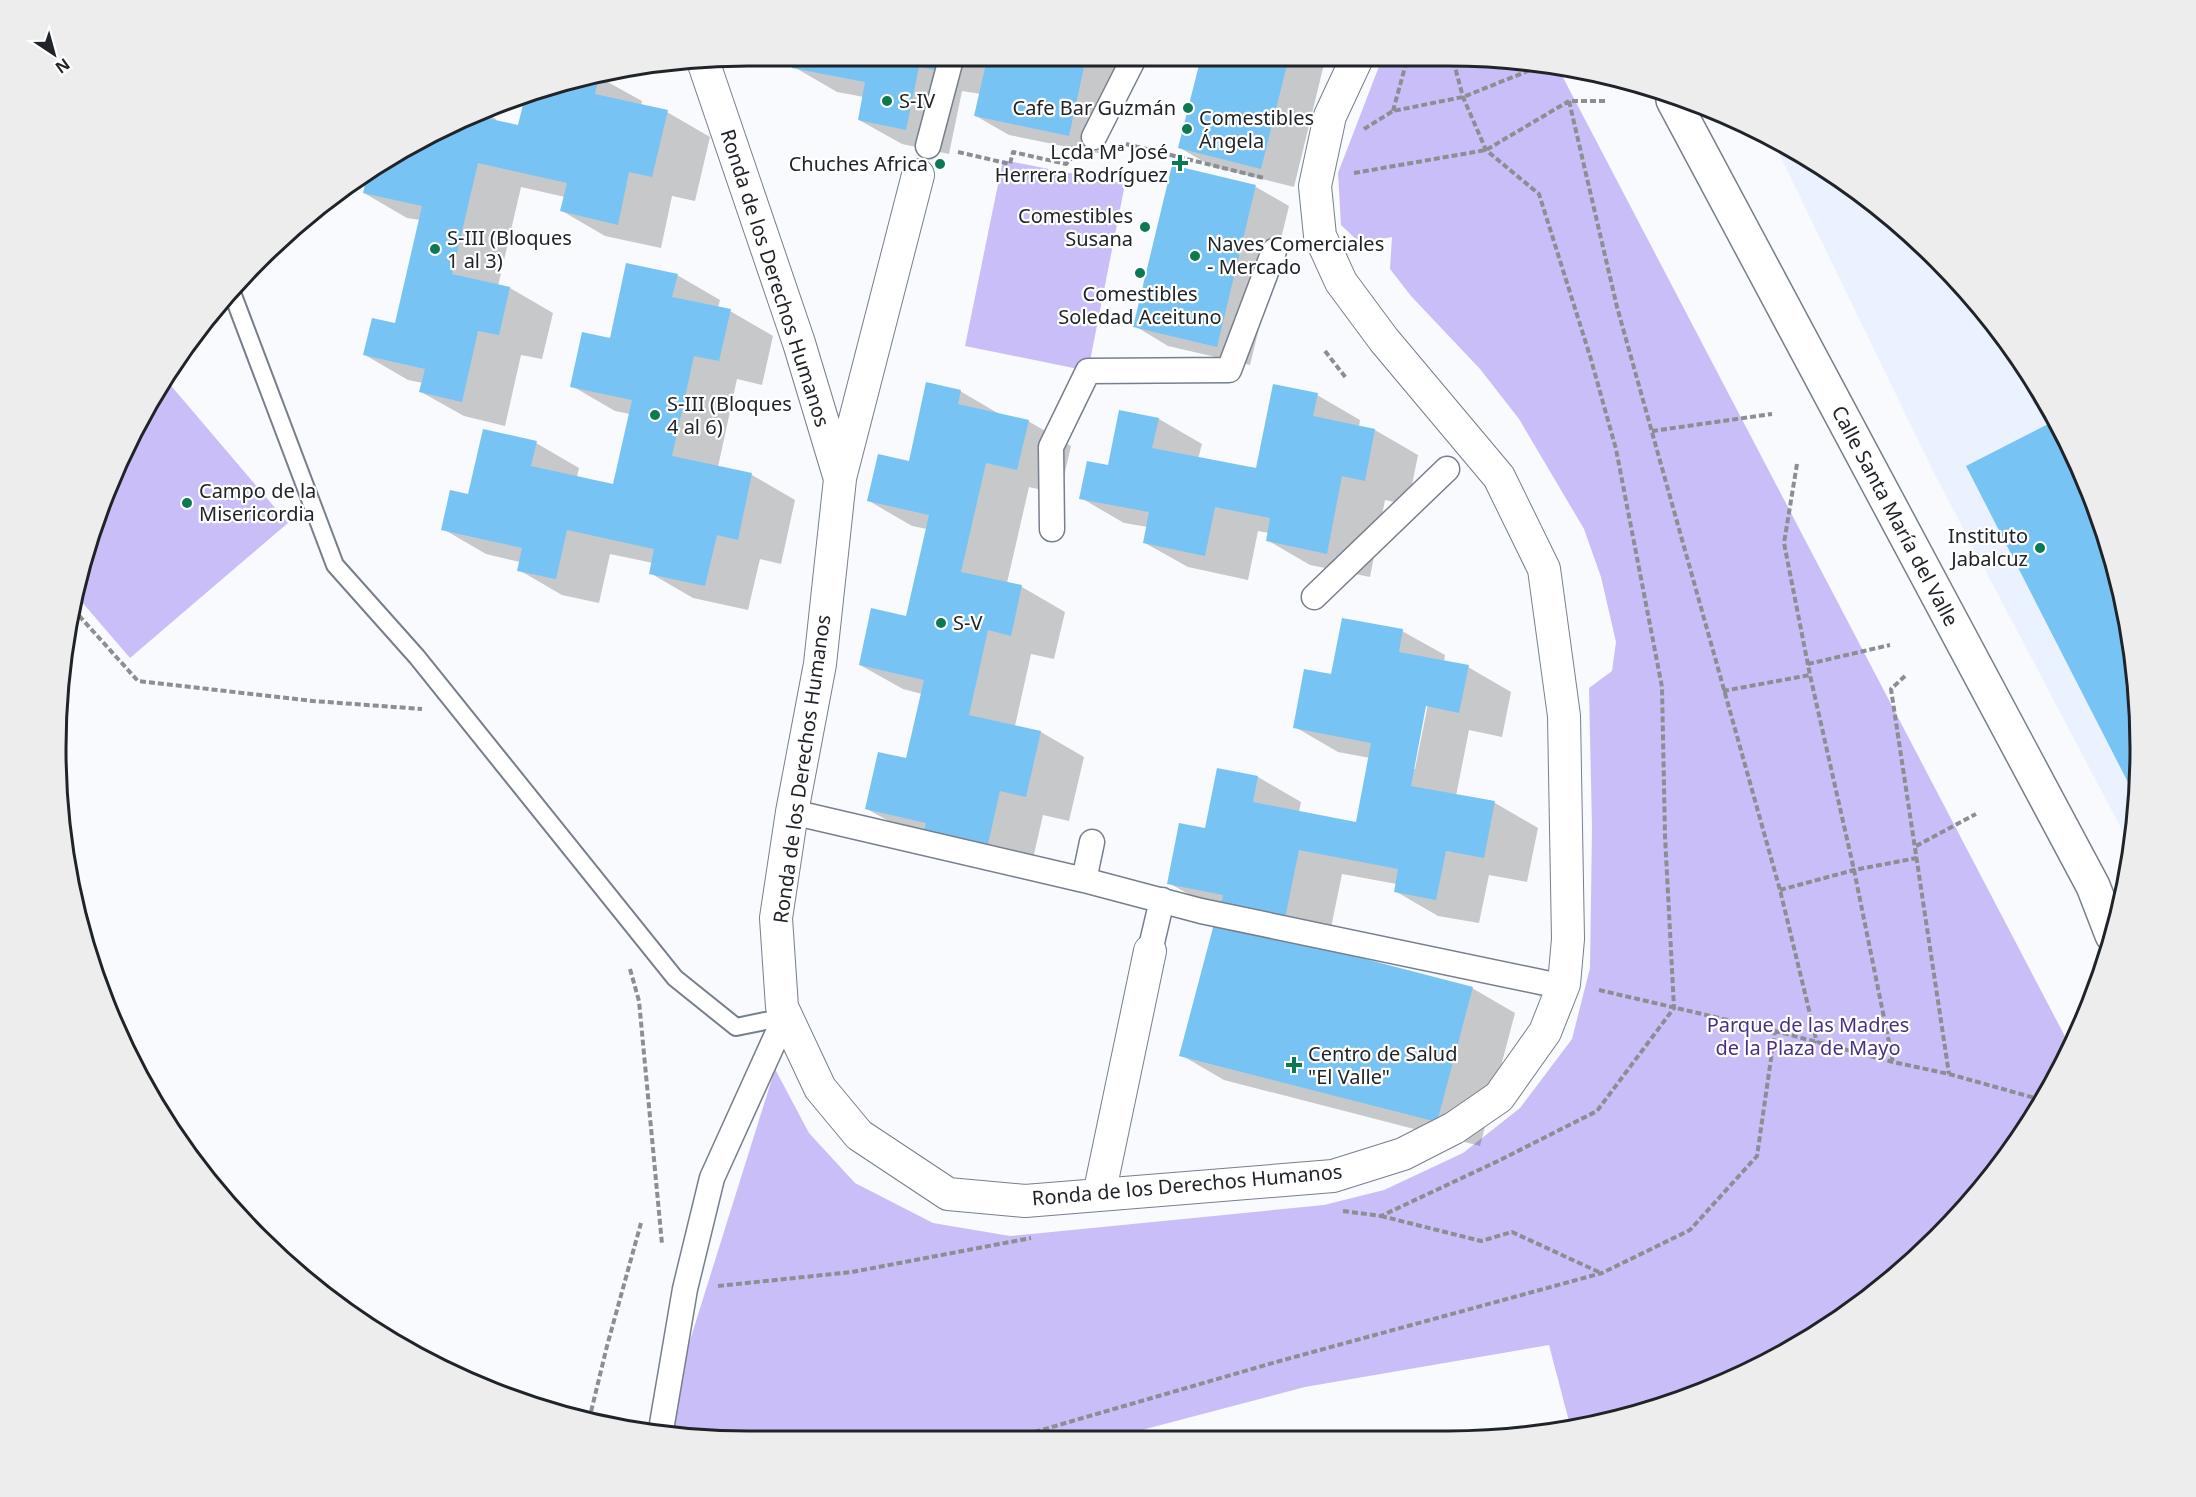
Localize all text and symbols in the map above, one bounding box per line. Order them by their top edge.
north arrow [24,24,84,84]
text: N [51,53,75,79]
place label: S-IV [899,87,935,114]
marker: S-IV [880,94,894,108]
place label: Cafe Bar Guzmán [1013,94,1176,121]
marker: Cafe Bar Guzmán [1181,101,1195,115]
place label: Comestibles Ángela [1199,104,1314,154]
marker: Comestibles Ángela [1180,122,1194,136]
street label: Ronda de los Derechos Humanos [715,126,836,430]
place label: Lcda Mª José Herrera Rodríguez [995,138,1168,188]
place label: Chuches Africa [789,150,928,177]
marker: Lcda Mª José Herrera Rodríguez [1173,156,1187,170]
marker: Chuches Africa [933,157,947,171]
place label: Comestibles Susana [1018,202,1133,252]
marker: Comestibles Susana [1138,220,1152,234]
place label: S-III (Bloques 1 al 3) [447,224,572,274]
place label: Naves Comerciales - Mercado [1207,230,1384,280]
marker: S-III (Bloques 1 al 3) [428,242,442,256]
marker: Naves Comerciales - Mercado [1188,249,1202,263]
marker: Comestibles Soledad Aceituno [1133,266,1147,280]
place label: Comestibles Soledad Aceituno [1058,280,1222,330]
place label: S-III (Bloques 4 al 6) [667,390,792,440]
street label: Calle Santa María del Valle [1826,401,1965,631]
marker: S-III (Bloques 4 al 6) [648,408,662,422]
place label: Campo de la Misericordia [199,477,316,527]
marker: Campo de la Misericordia [180,496,194,510]
place label: Instituto Jabalcuz [1948,522,2028,572]
marker: Instituto Jabalcuz [2033,541,2047,555]
place label: S-V [953,609,982,636]
street label: Ronda de los Derechos Humanos [766,613,837,925]
marker: S-V [934,616,948,630]
park label: Parque de las Madres de la Plaza de Mayo [1707,1011,1909,1061]
place label: Centro de Salud "El Valle" [1308,1040,1457,1090]
marker: Centro de Salud "El Valle" [1285,1056,1303,1074]
street label: Ronda de los Derechos Humanos [1031,1157,1343,1212]

